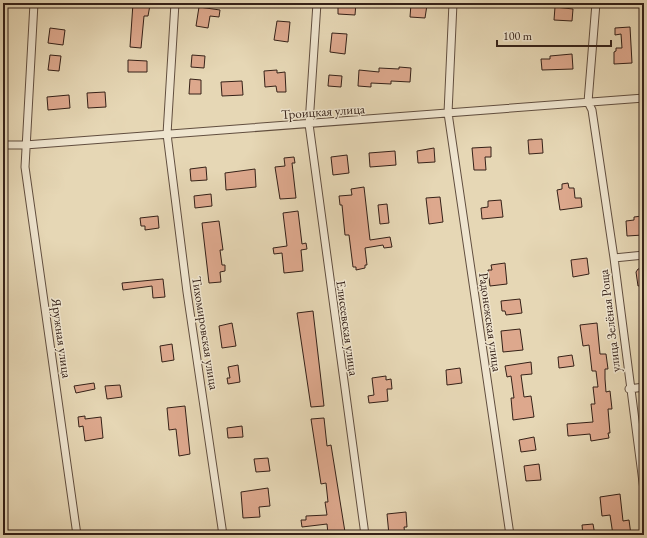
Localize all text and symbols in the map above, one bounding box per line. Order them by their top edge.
scale bar [497,22,611,48]
text: 100 m [503,28,533,44]
street label: Троицкая улица [280,100,366,123]
street label: улица Зелёная Роща [595,268,624,373]
street label: Радонежская улица [475,272,506,373]
street label: Тихомировская улица [188,275,223,392]
street label: Елисеевская улица [332,279,363,378]
street label: Яружная улица [47,296,76,380]

